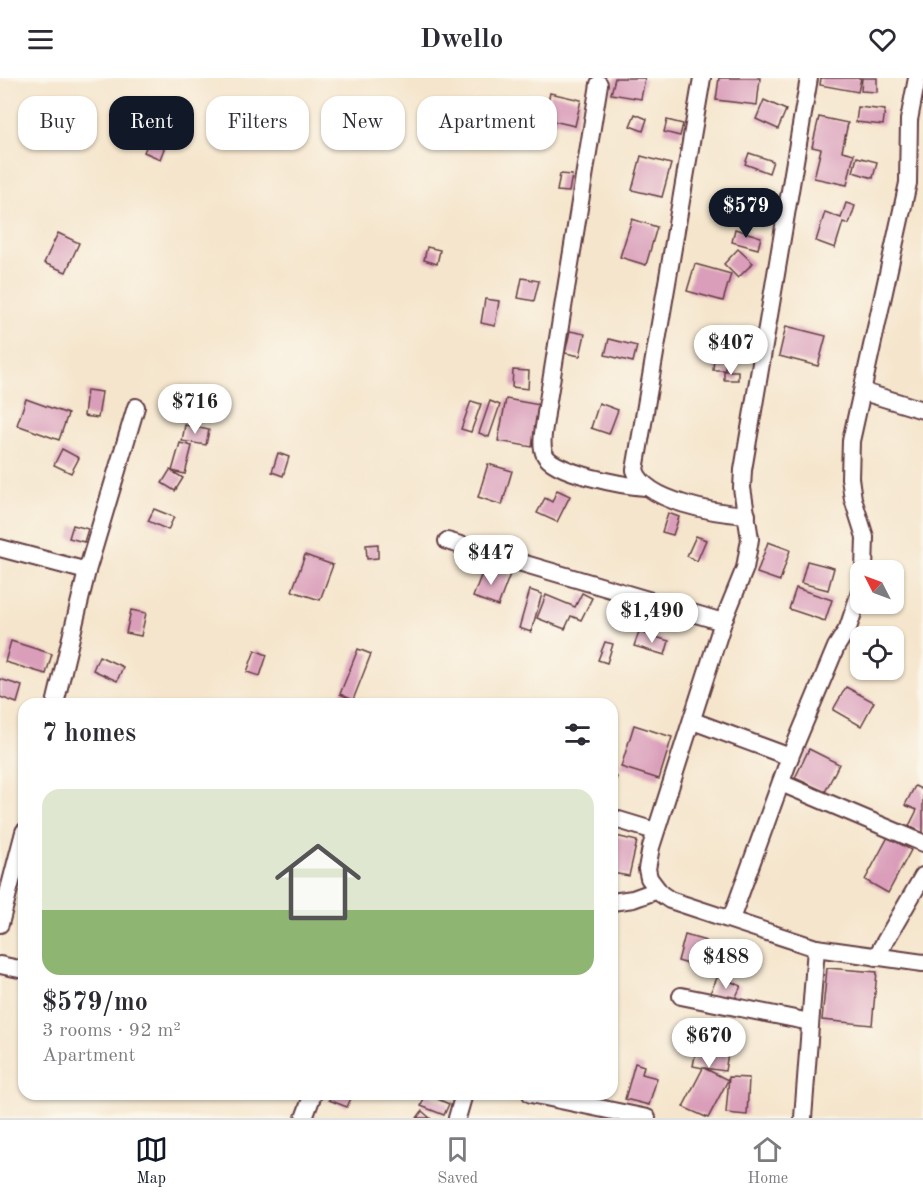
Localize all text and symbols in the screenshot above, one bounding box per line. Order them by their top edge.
icon: menu [24,23,57,56]
icon: heart [866,23,899,56]
text: Dwello [420,26,503,53]
chip: Buy [18,96,97,150]
chip: Rent [109,96,194,150]
chip: Filters [206,96,309,150]
chip: New [321,96,405,150]
chip: Apartment [417,96,557,150]
pin: $579 [710,188,782,239]
text: $579 [723,197,769,217]
pin: $407 [695,325,767,376]
text: $407 [708,334,754,354]
pin: $716 [159,384,231,435]
text: $716 [172,393,218,413]
pin: $447 [455,535,527,586]
text: $447 [468,544,514,564]
north arrow [850,560,904,614]
map controls [850,560,904,680]
pin: $1,490 [603,593,701,644]
text: $1,490 [620,602,684,622]
button: locate [850,626,904,680]
icon: filters [561,718,594,751]
text: 7 homes [42,721,136,747]
icon: home [264,828,372,936]
pin: $488 [690,939,762,990]
text: $488 [703,948,749,968]
text: $579/mo [42,990,148,1016]
pin: $670 [673,1018,745,1069]
text: 3 rooms · 92 m² [42,1021,181,1041]
text: $670 [686,1027,732,1047]
text: Apartment [42,1046,136,1066]
tab: Map [135,1133,168,1189]
tab: Saved [437,1133,478,1189]
tab: Home [748,1133,788,1189]

